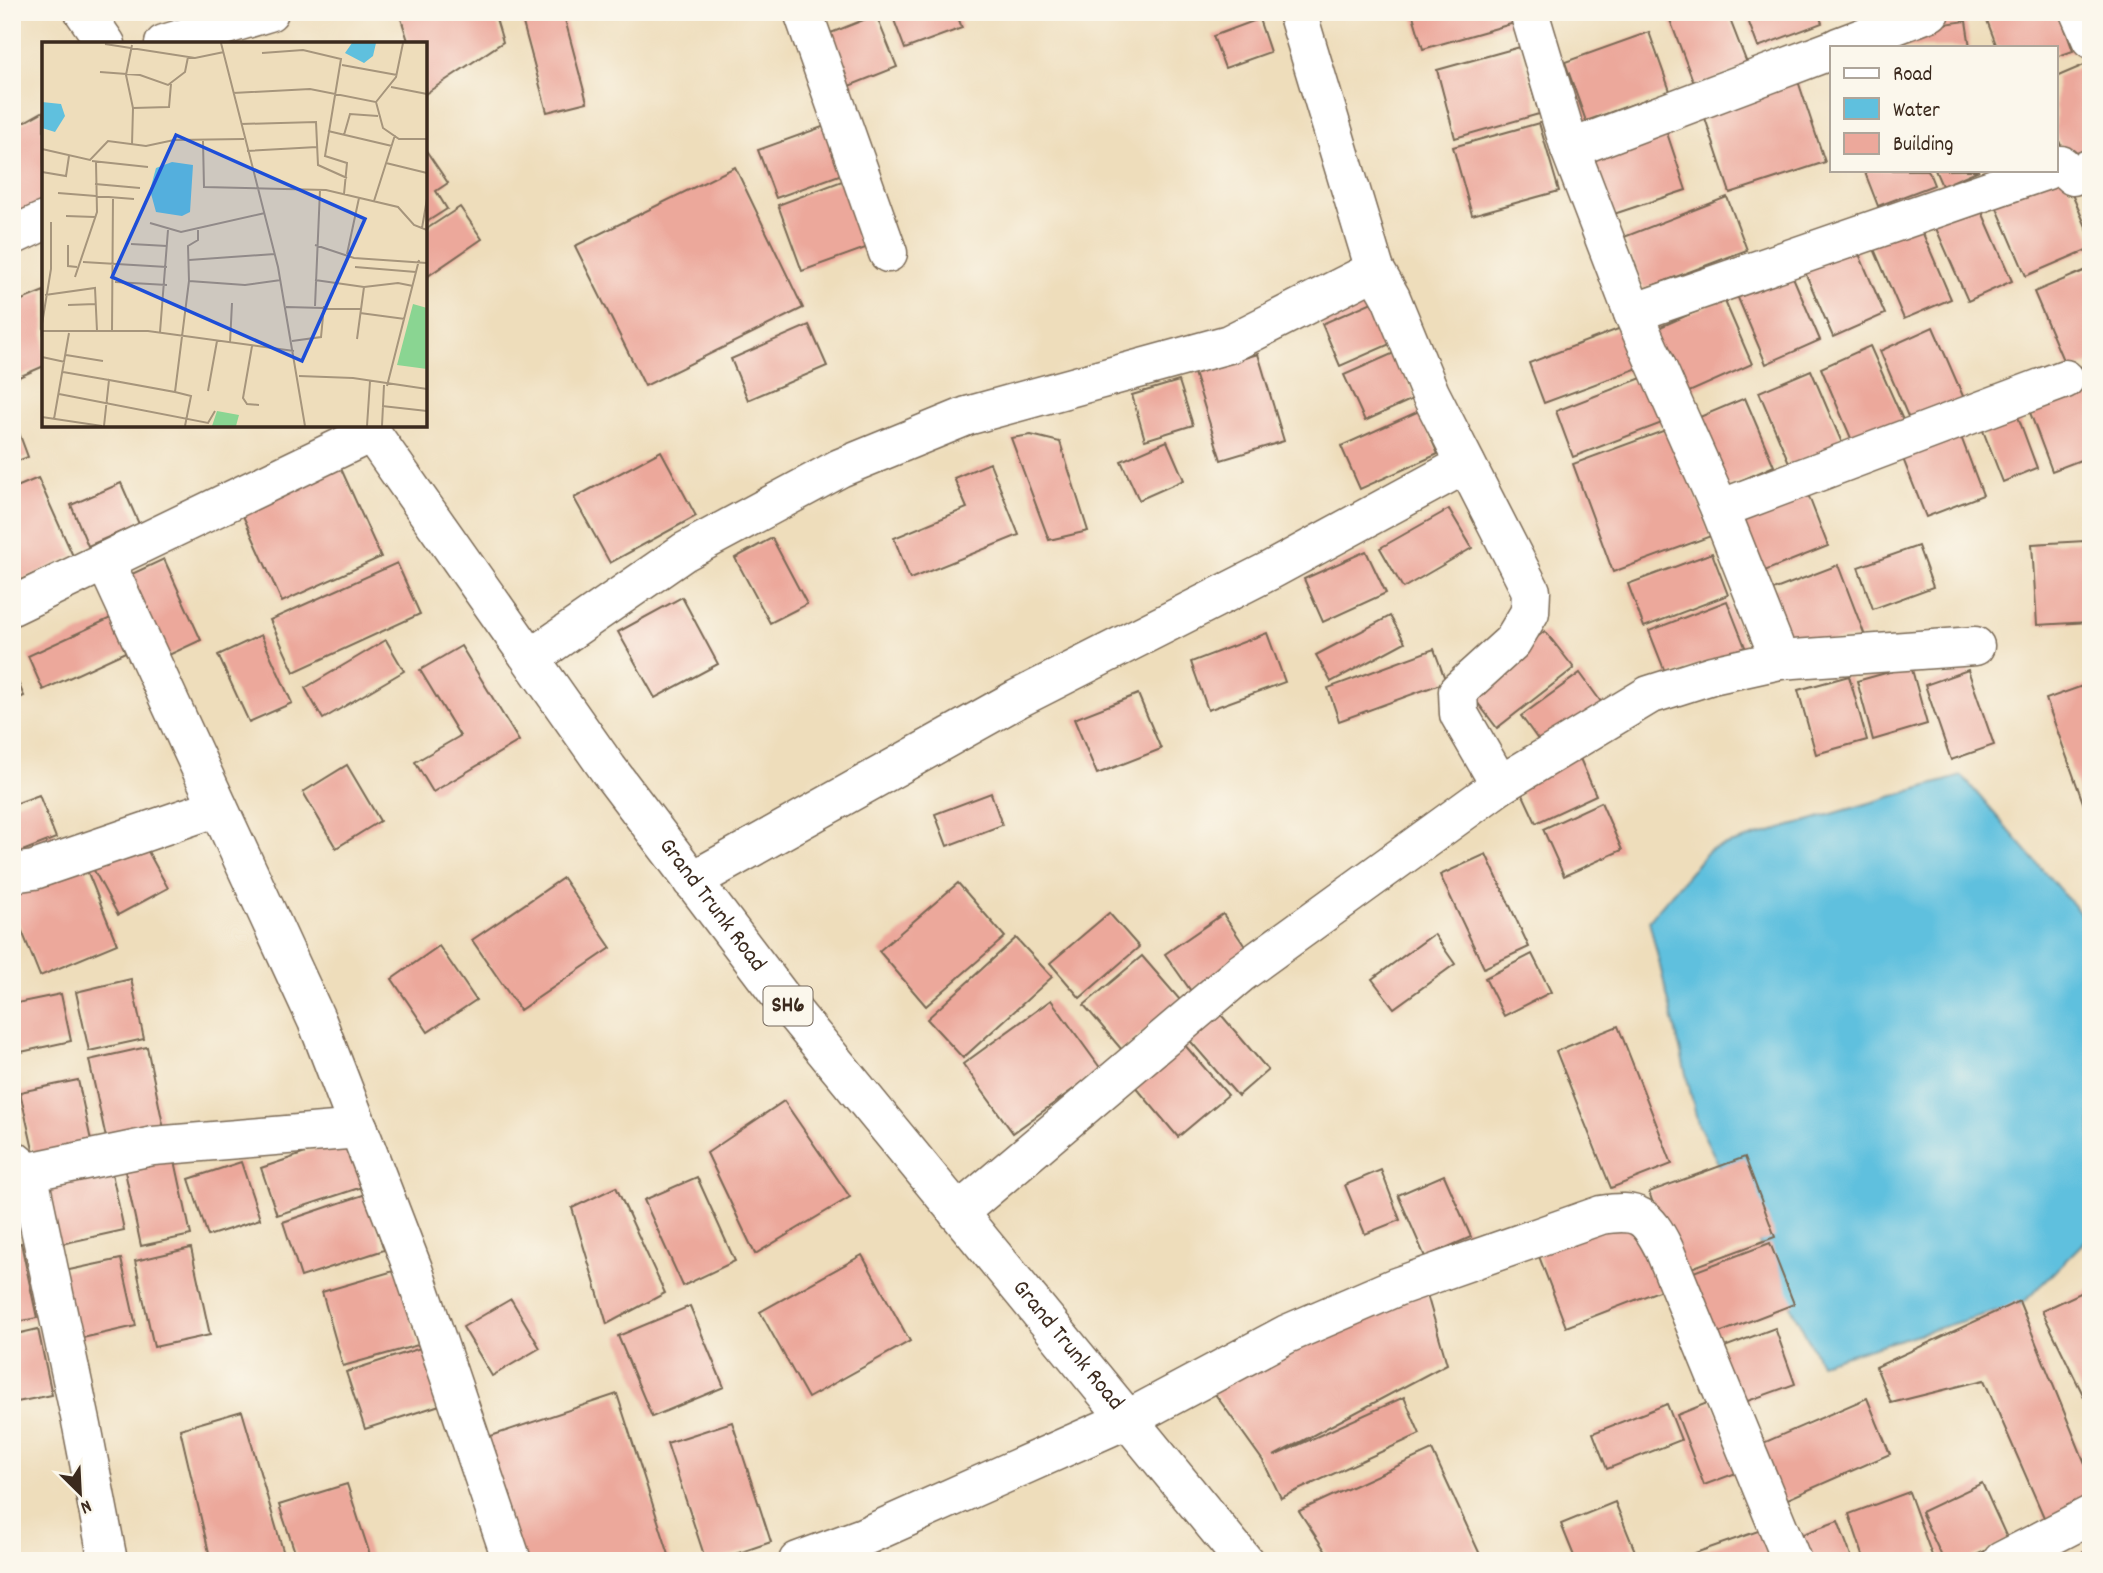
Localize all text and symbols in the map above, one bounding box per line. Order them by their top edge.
inset map [42,42,427,427]
legend [1830,46,2058,172]
text: Road [1893,61,1932,91]
text: Water [1893,97,1940,127]
text: Building [1893,131,1953,161]
street label: Grand Trunk Road [650,831,774,980]
road number: SH6 [764,987,812,1026]
street label: Grand Trunk Road [1003,1273,1131,1419]
north arrow [46,1458,116,1528]
text: N [76,1491,95,1520]

